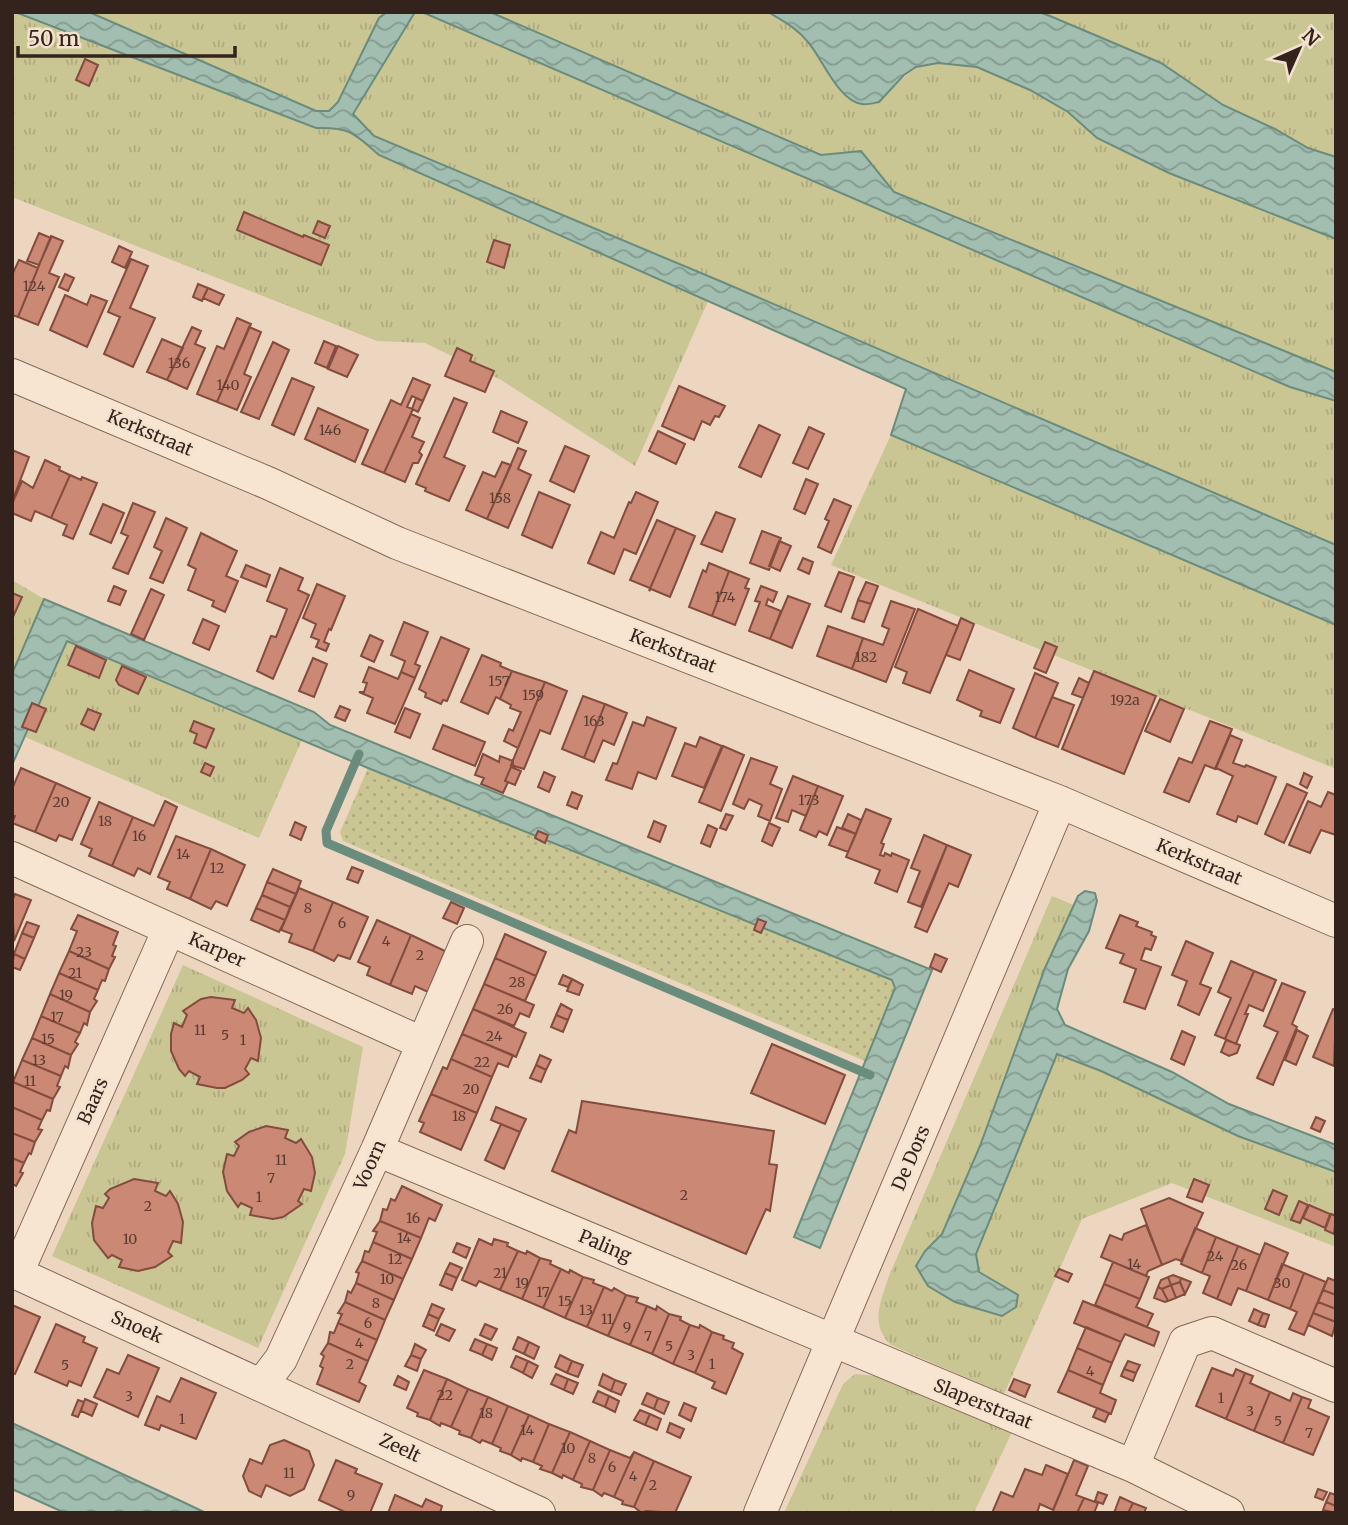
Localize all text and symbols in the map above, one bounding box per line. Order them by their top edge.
scale bar [18,14,234,58]
north arrow [1264,14,1334,84]
text: N [1297,23,1325,51]
text: 50 m [28,25,79,52]
house number: 124 [23,277,46,295]
house number: 136 [168,354,190,372]
house number: 140 [216,376,240,394]
street label: Kerkstraat [104,404,197,461]
house number: 146 [319,421,341,439]
house number: 158 [489,489,511,507]
house number: 174 [715,588,736,606]
street label: Kerkstraat [626,623,720,678]
house number: 182 [855,648,877,666]
house number: 157 [488,672,510,690]
house number: 159 [522,686,544,704]
house number: 192a [1110,691,1140,709]
house number: 163 [583,712,605,730]
house number: 173 [798,791,820,809]
house number: 20 [52,793,70,811]
house number: 18 [98,812,112,830]
house number: 16 [132,827,146,845]
street label: Kerkstraat [1153,833,1246,890]
house number: 14 [176,845,190,863]
house number: 12 [210,859,224,877]
house number: 8 [304,899,312,917]
house number: 6 [338,914,346,932]
street label: Karper [185,927,249,972]
house number: 4 [382,932,391,950]
house number: 23 [76,943,92,961]
house number: 2 [416,946,424,964]
house number: 21 [68,964,82,982]
house number: 28 [509,973,525,991]
house number: 19 [59,986,73,1004]
house number: 26 [497,1000,513,1018]
house number: 17 [50,1008,64,1026]
house number: 11 [194,1021,206,1039]
house number: 5 [221,1026,229,1044]
house number: 24 [486,1027,503,1045]
house number: 15 [41,1030,55,1048]
house number: 1 [240,1031,246,1049]
house number: 13 [32,1051,46,1069]
house number: 22 [474,1053,490,1071]
house number: 11 [24,1072,36,1090]
street label: Baars [72,1074,113,1128]
house number: 20 [462,1080,480,1098]
house number: 18 [452,1107,466,1125]
street label: De Dors [887,1122,935,1194]
street label: Voorn [348,1136,391,1194]
house number: 11 [275,1151,287,1169]
house number: 7 [267,1169,275,1187]
house number: 2 [680,1186,688,1204]
house number: 1 [256,1188,262,1206]
house number: 2 [144,1197,152,1215]
house number: 16 [406,1209,420,1227]
street label: Paling [575,1224,635,1267]
house number: 14 [397,1229,411,1247]
house number: 10 [123,1230,137,1248]
house number: 24 [1207,1247,1224,1265]
house number: 12 [388,1250,402,1268]
house number: 14 [1127,1255,1141,1273]
house number: 26 [1231,1256,1247,1274]
house number: 21 [493,1264,507,1282]
house number: 10 [380,1270,394,1288]
house number: 19 [515,1274,529,1292]
house number: 30 [1274,1274,1290,1292]
house number: 17 [536,1283,550,1301]
house number: 15 [558,1292,572,1310]
house number: 8 [372,1294,380,1312]
house number: 13 [579,1301,593,1319]
street label: Snoek [108,1305,167,1348]
house number: 11 [601,1310,613,1328]
house number: 6 [364,1314,372,1332]
house number: 9 [623,1318,631,1336]
house number: 7 [644,1327,652,1345]
house number: 4 [355,1334,364,1352]
house number: 5 [665,1337,673,1355]
house number: 3 [687,1346,695,1364]
house number: 2 [346,1355,354,1373]
house number: 1 [709,1355,715,1373]
house number: 5 [61,1356,69,1374]
house number: 4 [1086,1362,1095,1380]
street label: Slaperstraat [930,1373,1036,1434]
house number: 22 [437,1386,453,1404]
house number: 3 [125,1387,133,1405]
house number: 1 [1218,1389,1224,1407]
house number: 3 [1246,1402,1254,1420]
house number: 18 [479,1404,493,1422]
house number: 1 [179,1410,185,1428]
house number: 5 [1274,1412,1282,1430]
house number: 14 [520,1421,534,1439]
house number: 7 [1305,1424,1313,1442]
street label: Zeelt [376,1428,425,1467]
house number: 10 [561,1439,575,1457]
house number: 8 [588,1449,596,1467]
house number: 6 [608,1458,616,1476]
house number: 11 [283,1464,295,1482]
house number: 4 [629,1467,638,1485]
house number: 2 [649,1476,657,1494]
house number: 9 [347,1486,355,1504]

